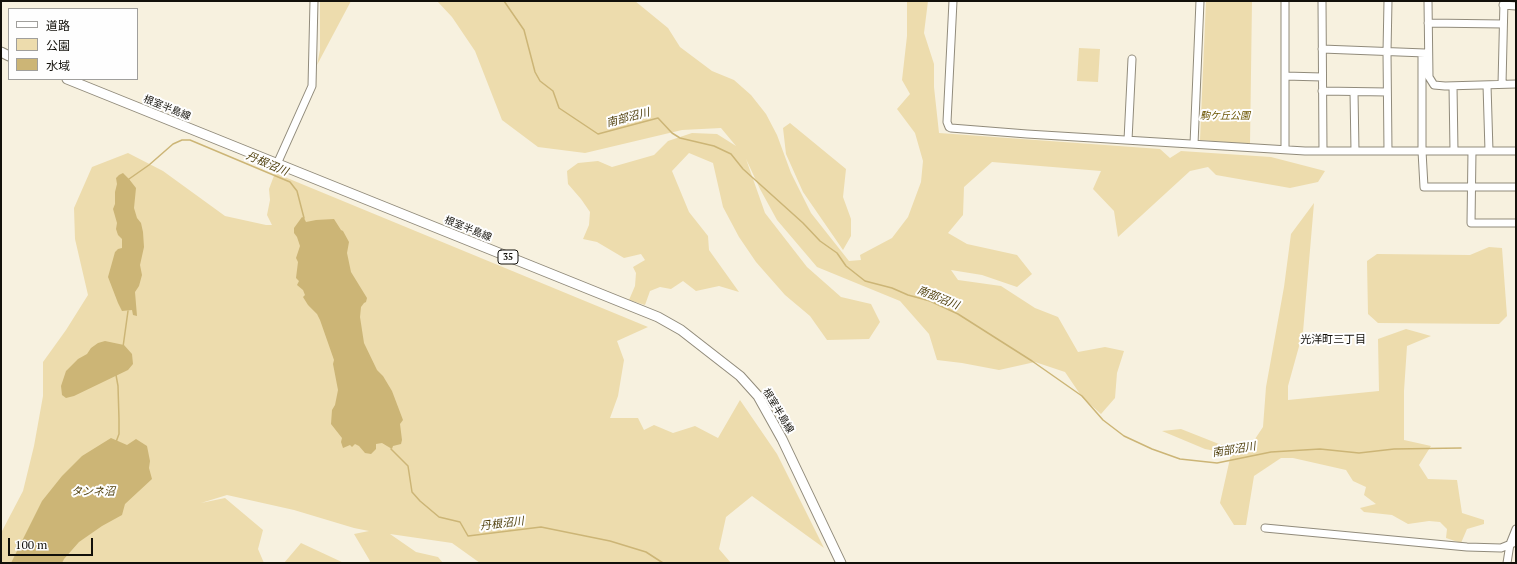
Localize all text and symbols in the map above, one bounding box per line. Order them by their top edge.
legend [8,8,138,80]
text: 道路 [46,18,70,33]
text: 公園 [46,38,70,53]
text: 水域 [46,58,70,73]
street label: 根室半島線 [142,93,192,123]
water label: 南部沼川 [605,106,651,130]
park label: 駒ケ丘公園 [1200,110,1250,122]
water label: 丹根沼川 [244,149,290,179]
street label: 根室半島線 [443,214,493,244]
road number: 35 [498,250,518,264]
water label: 南部沼川 [915,284,961,312]
district label: 光洋町三丁目 [1300,333,1366,347]
street label: 根室半島線 [760,386,796,436]
water label: 南部沼川 [1211,440,1257,460]
water label: タンネ沼 [71,485,115,499]
water label: 丹根沼川 [479,515,525,533]
scale bar [10,530,95,556]
text: 100 m [15,537,47,552]

